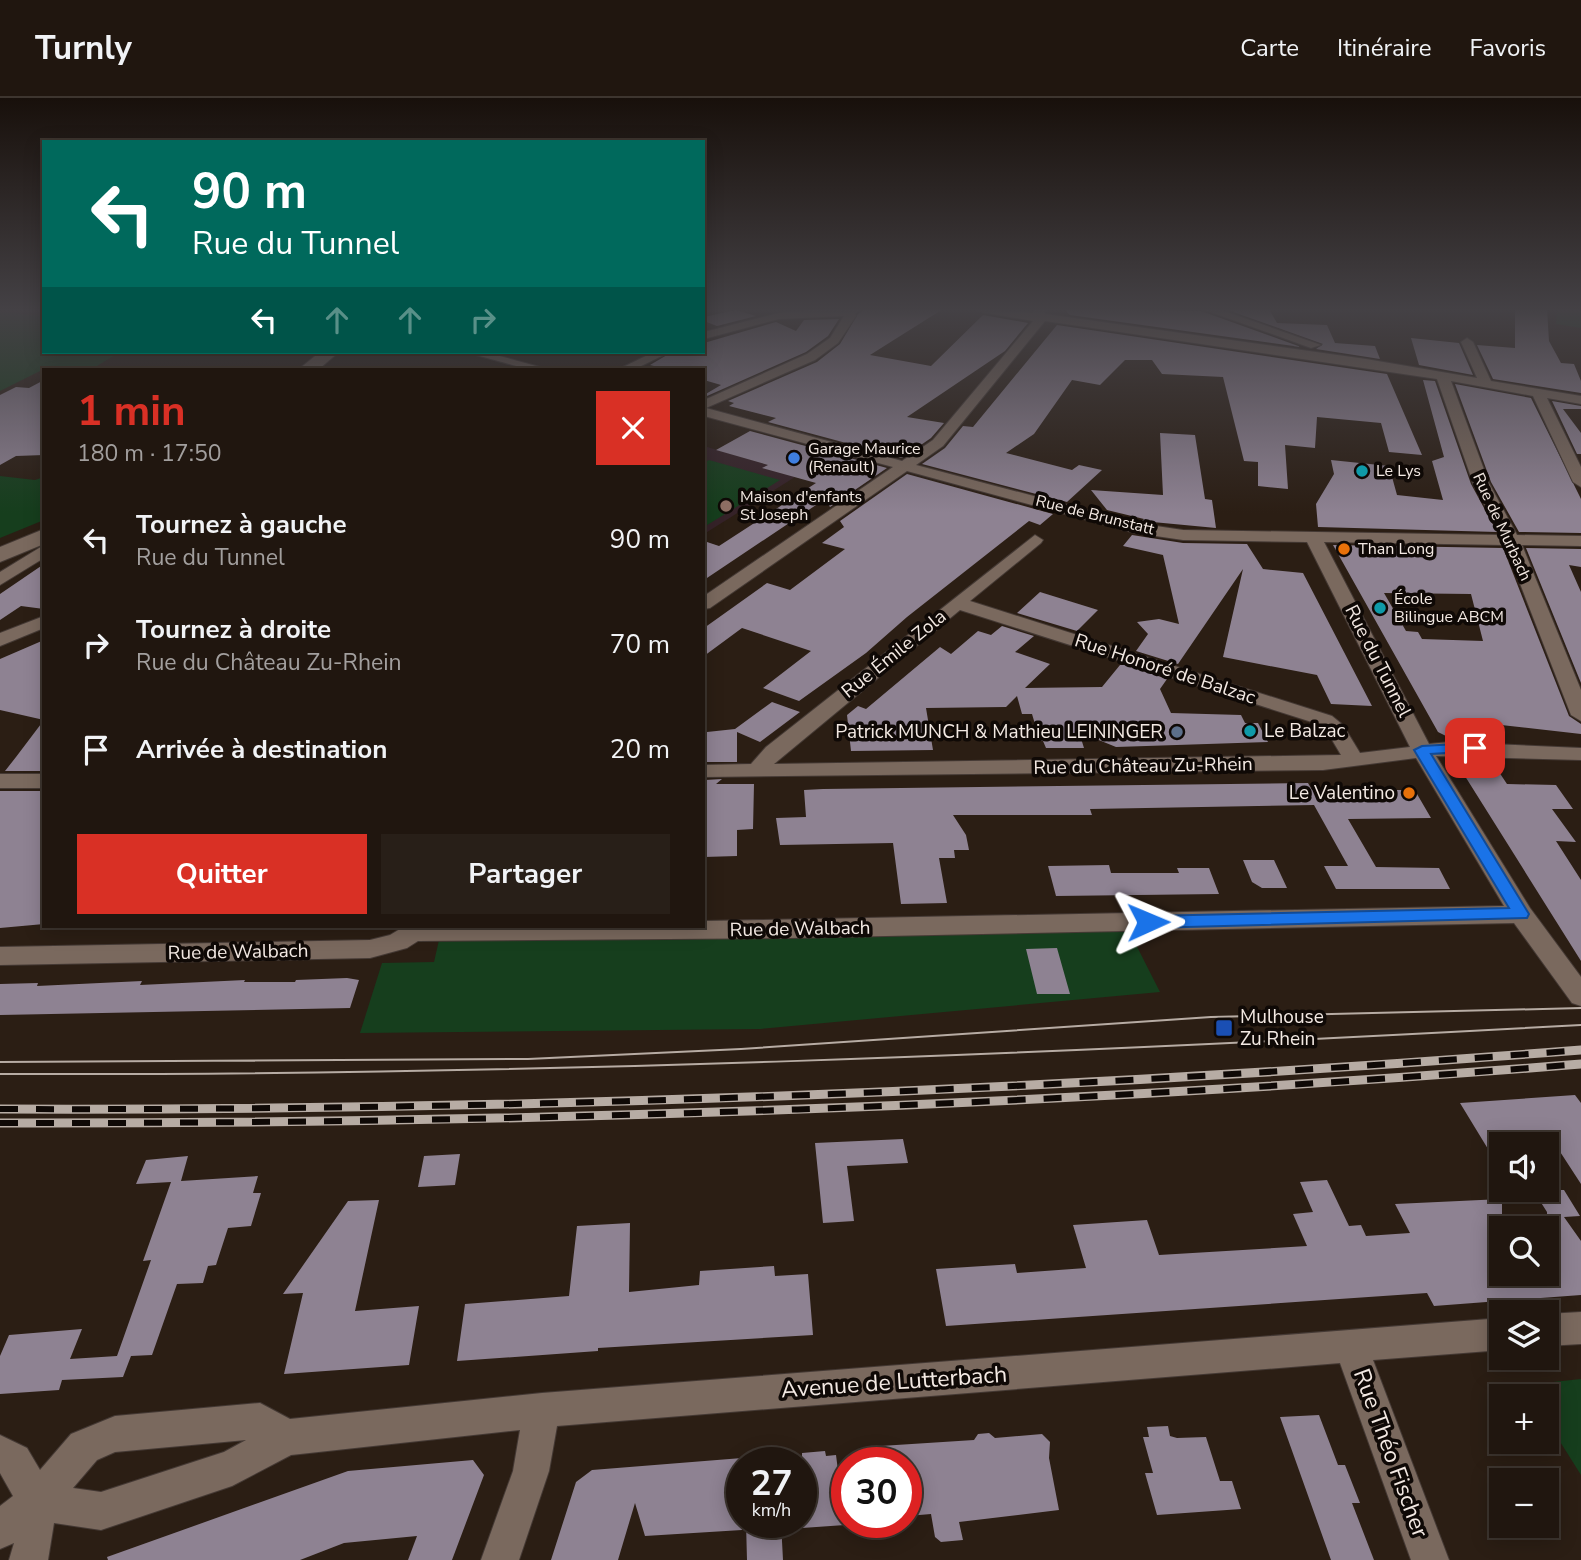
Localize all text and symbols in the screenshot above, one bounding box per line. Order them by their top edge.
text: Turnly [35,26,132,71]
text: Carte [1240,32,1299,64]
text: Itinéraire [1337,32,1431,64]
text: Favoris [1469,32,1546,64]
text: 90 m [192,158,307,225]
icon: left [77,168,168,259]
text: Rue du Tunnel [192,222,399,265]
icon: left [245,301,283,339]
icon: ahead [318,301,356,339]
icon: ahead [391,301,429,339]
icon: right [464,301,502,339]
text: 1 min [77,383,186,440]
button: close [596,391,670,465]
text: 180 m · 17:50 [77,438,222,469]
place label: Garage Maurice (Renault) [808,438,921,478]
marker: Garage Maurice (Renault) [786,450,802,466]
place label: Le Lys [1376,460,1421,482]
marker: Le Lys [1354,463,1370,479]
street label: Rue de Murbach [1467,469,1537,585]
place label: Maison d'enfants St Joseph [740,486,862,526]
street label: Rue de Brunstatt [1033,490,1157,540]
marker: Maison d'enfants St Joseph [718,498,734,514]
text: Tournez à gauche [136,507,347,542]
icon: left [77,521,115,559]
text: 90 m [610,522,670,557]
place label: Than Long [1358,538,1434,560]
marker: Than Long [1336,541,1352,557]
text: Rue du Tunnel [136,542,285,573]
place label: École Bilingue ABCM [1394,588,1504,628]
street label: Rue du Tunnel [1338,600,1418,722]
marker: École Bilingue ABCM [1372,600,1388,616]
street label: Rue Émile Zola [836,604,952,704]
text: Tournez à droite [136,612,331,647]
icon: right [77,626,115,664]
text: 70 m [610,627,670,662]
street label: Rue Honoré de Balzac [1071,627,1259,711]
text: Rue du Château Zu-Rhein [136,647,402,678]
place label: Le Balzac [1264,718,1346,744]
pin [1445,718,1505,778]
place label: Patrick MUNCH & Mathieu LEININGER [835,719,1163,745]
marker: Le Balzac [1242,723,1258,739]
marker: Patrick MUNCH & Mathieu LEININGER [1169,724,1185,740]
icon: arrive [1456,729,1494,767]
icon: arrive [77,731,115,769]
text: Arrivée à destination [136,732,387,767]
text: 20 m [610,732,670,767]
street label: Rue du Château Zu-Rhein [1033,751,1253,781]
place label: Le Valentino [1289,780,1395,806]
marker: Le Valentino [1401,785,1417,801]
button: Quitter [77,834,367,914]
button: Partager [381,834,670,914]
position arrow [1111,885,1185,959]
street label: Rue de Walbach [729,915,871,943]
street label: Rue de Walbach [167,938,309,966]
place label: Mulhouse Zu Rhein [1240,1004,1324,1052]
marker: Mulhouse Zu Rhein [1214,1018,1234,1038]
map controls [1489,1132,1559,1538]
button: sound [1489,1132,1559,1202]
button: search [1489,1216,1559,1286]
button: layers [1489,1300,1559,1370]
street label: Avenue de Lutterbach [780,1359,1008,1405]
street label: Rue Théo Fischer [1346,1364,1436,1542]
button: + [1489,1384,1559,1454]
speed limit sign: 30 [831,1447,922,1538]
text: 27 [750,1460,793,1507]
button: − [1489,1468,1559,1538]
text: km/h [752,1498,791,1522]

